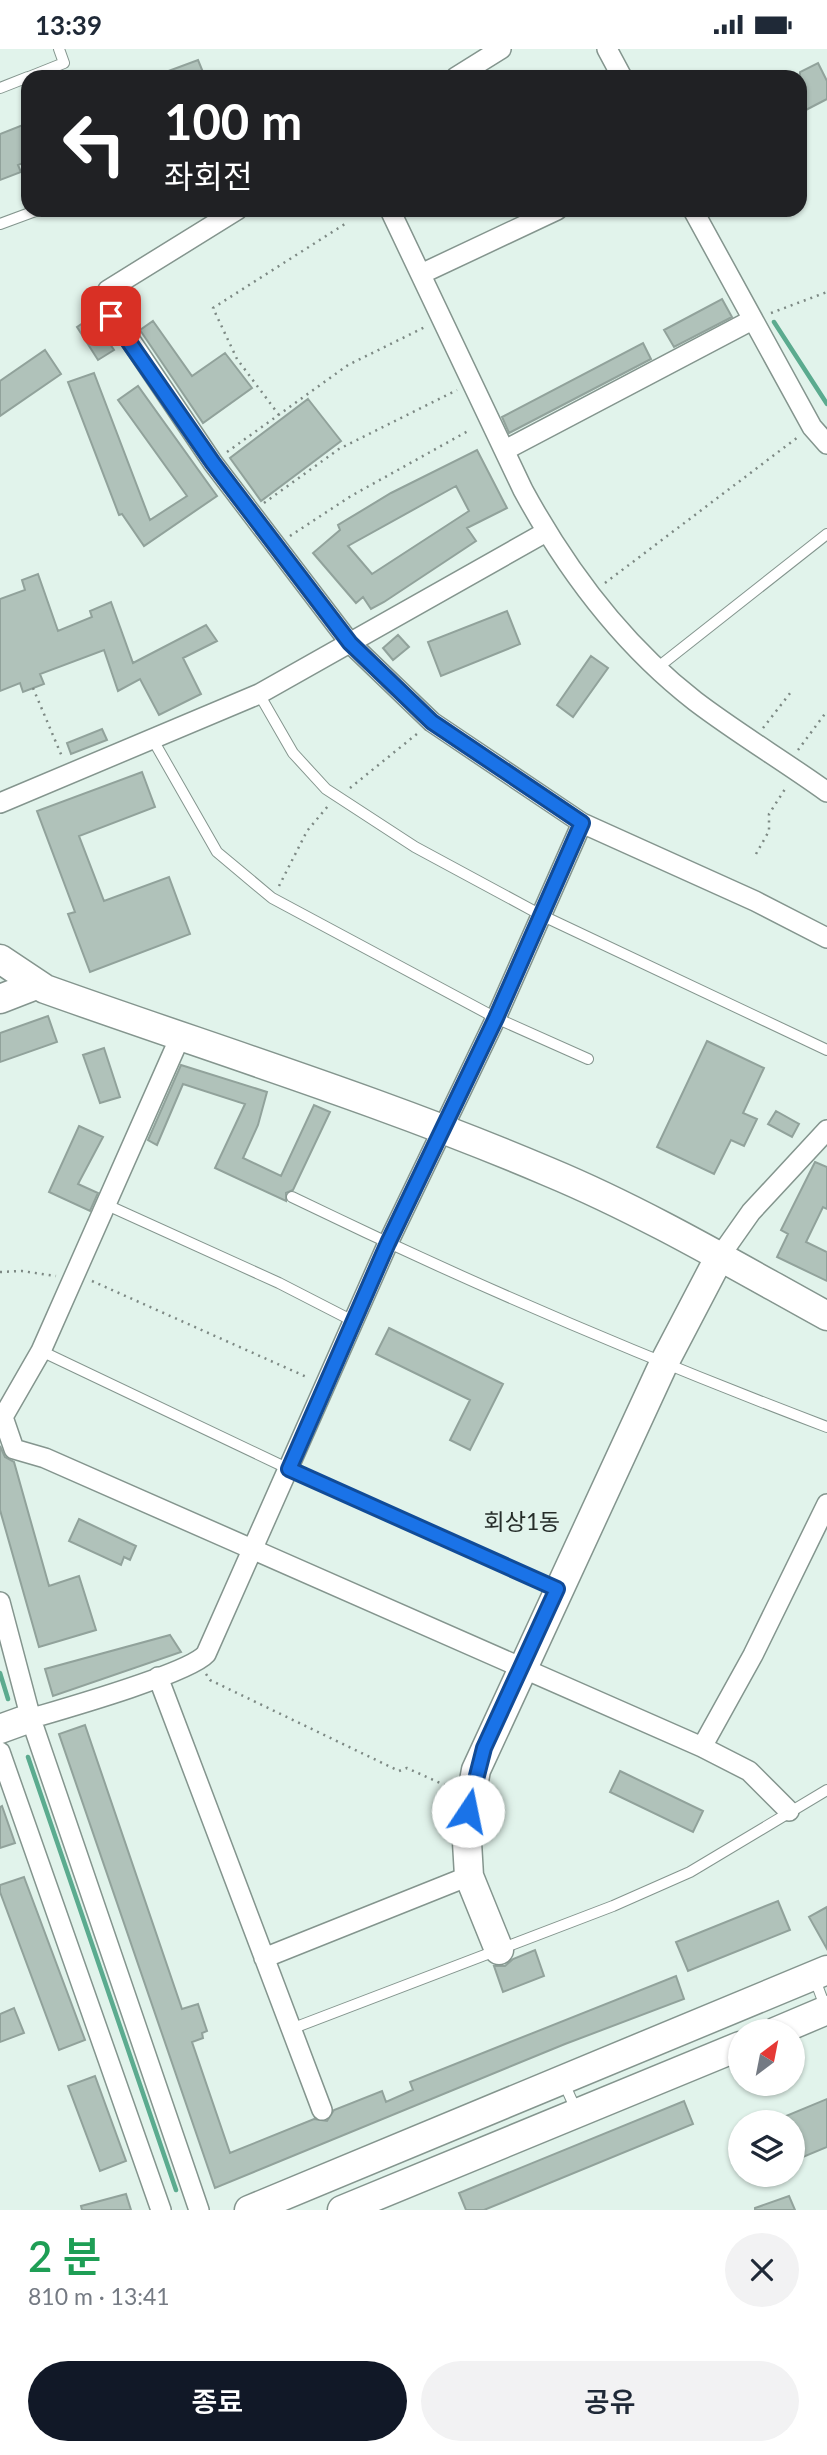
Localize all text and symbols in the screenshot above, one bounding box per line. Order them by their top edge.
text: 13:39 [35,9,102,41]
text: 100 m [164,92,302,150]
icon: left [49,98,140,189]
text: 좌회전 [164,156,252,195]
pin [81,286,141,346]
icon: arrive [92,297,130,335]
district label: 회상1동 [484,1507,560,1535]
position arrow [431,1774,505,1848]
north arrow [728,2019,805,2097]
map controls [728,2019,805,2187]
button: layers [728,2110,805,2187]
text: 2 분 [28,2231,101,2281]
button: close [725,2233,799,2307]
text: 810 m · 13:41 [28,2282,170,2310]
button: 종료 [28,2361,407,2441]
button: 공유 [421,2361,799,2441]

